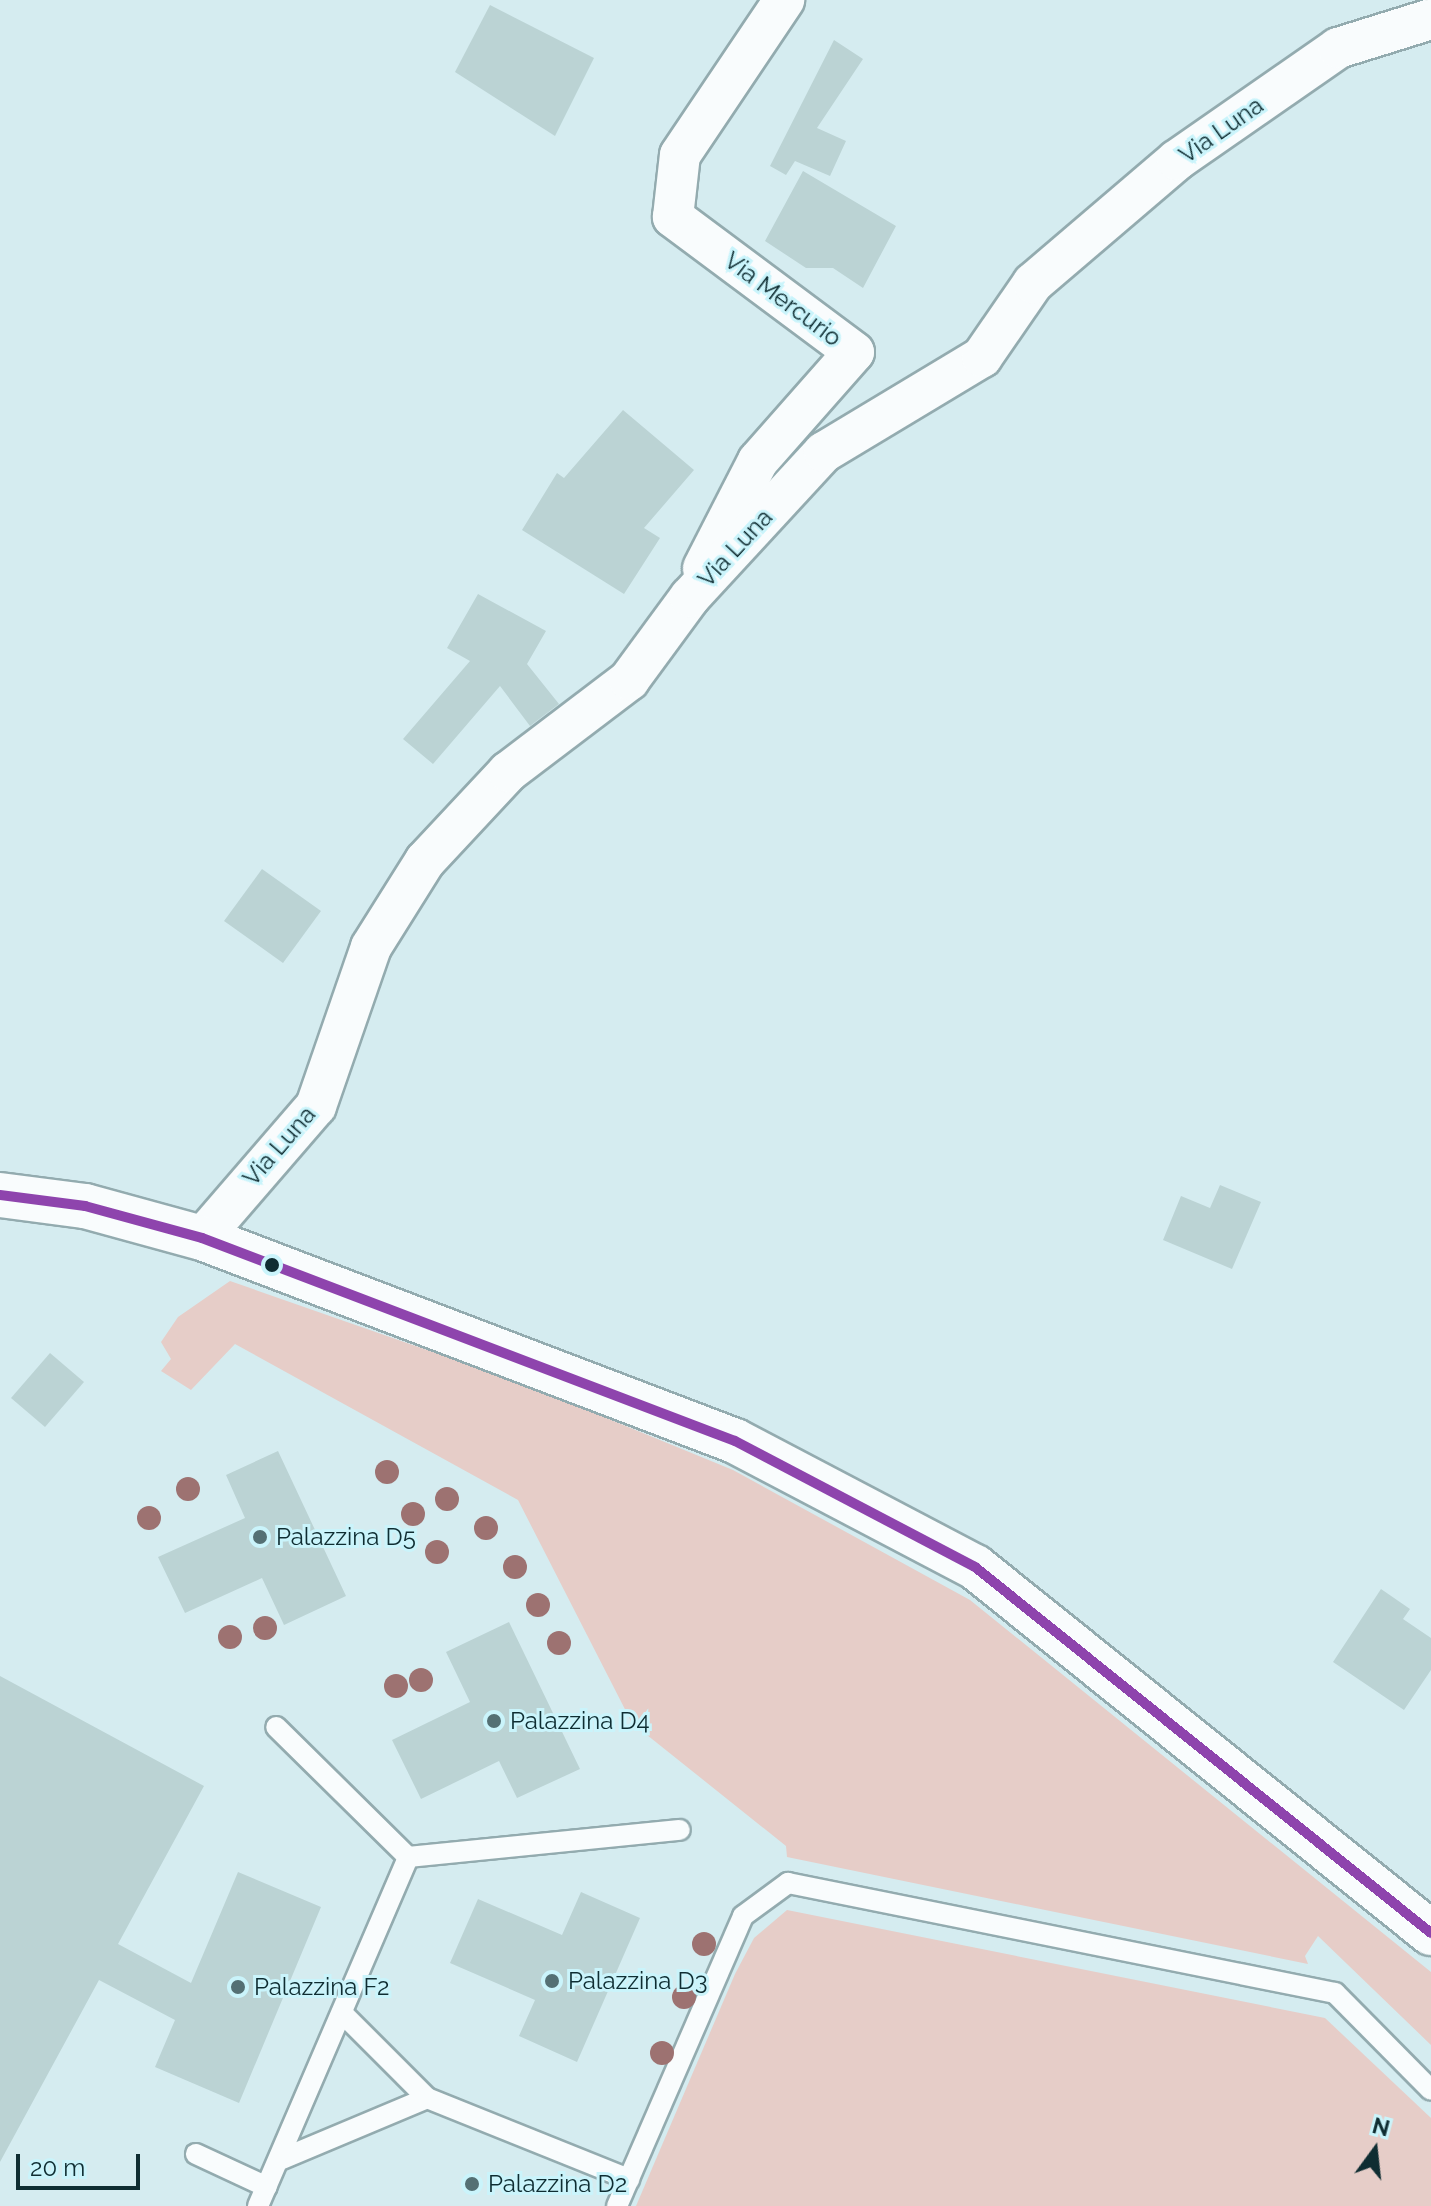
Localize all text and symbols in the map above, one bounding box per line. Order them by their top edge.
street label: Via Luna [1173,91,1269,169]
street label: Via Mercurio [719,246,847,352]
street label: Via Luna [692,503,778,593]
street label: Via Luna [237,1100,321,1192]
unlabelled marker [264,1257,280,1273]
place label: Palazzina D5 [276,1523,416,1551]
marker: Palazzina D5 [251,1528,269,1546]
place label: Palazzina D4 [510,1707,650,1735]
marker: Palazzina D4 [485,1712,503,1730]
place label: Palazzina D3 [568,1967,707,1995]
marker: Palazzina D3 [543,1972,561,1990]
place label: Palazzina F2 [254,1973,390,2001]
marker: Palazzina F2 [229,1978,247,1996]
north arrow [1335,2110,1415,2190]
text: N [1370,2112,1393,2142]
scale bar [20,2138,144,2188]
text: 20 m [30,2153,85,2182]
place label: Palazzina D2 [488,2170,627,2198]
marker: Palazzina D2 [463,2175,481,2193]

